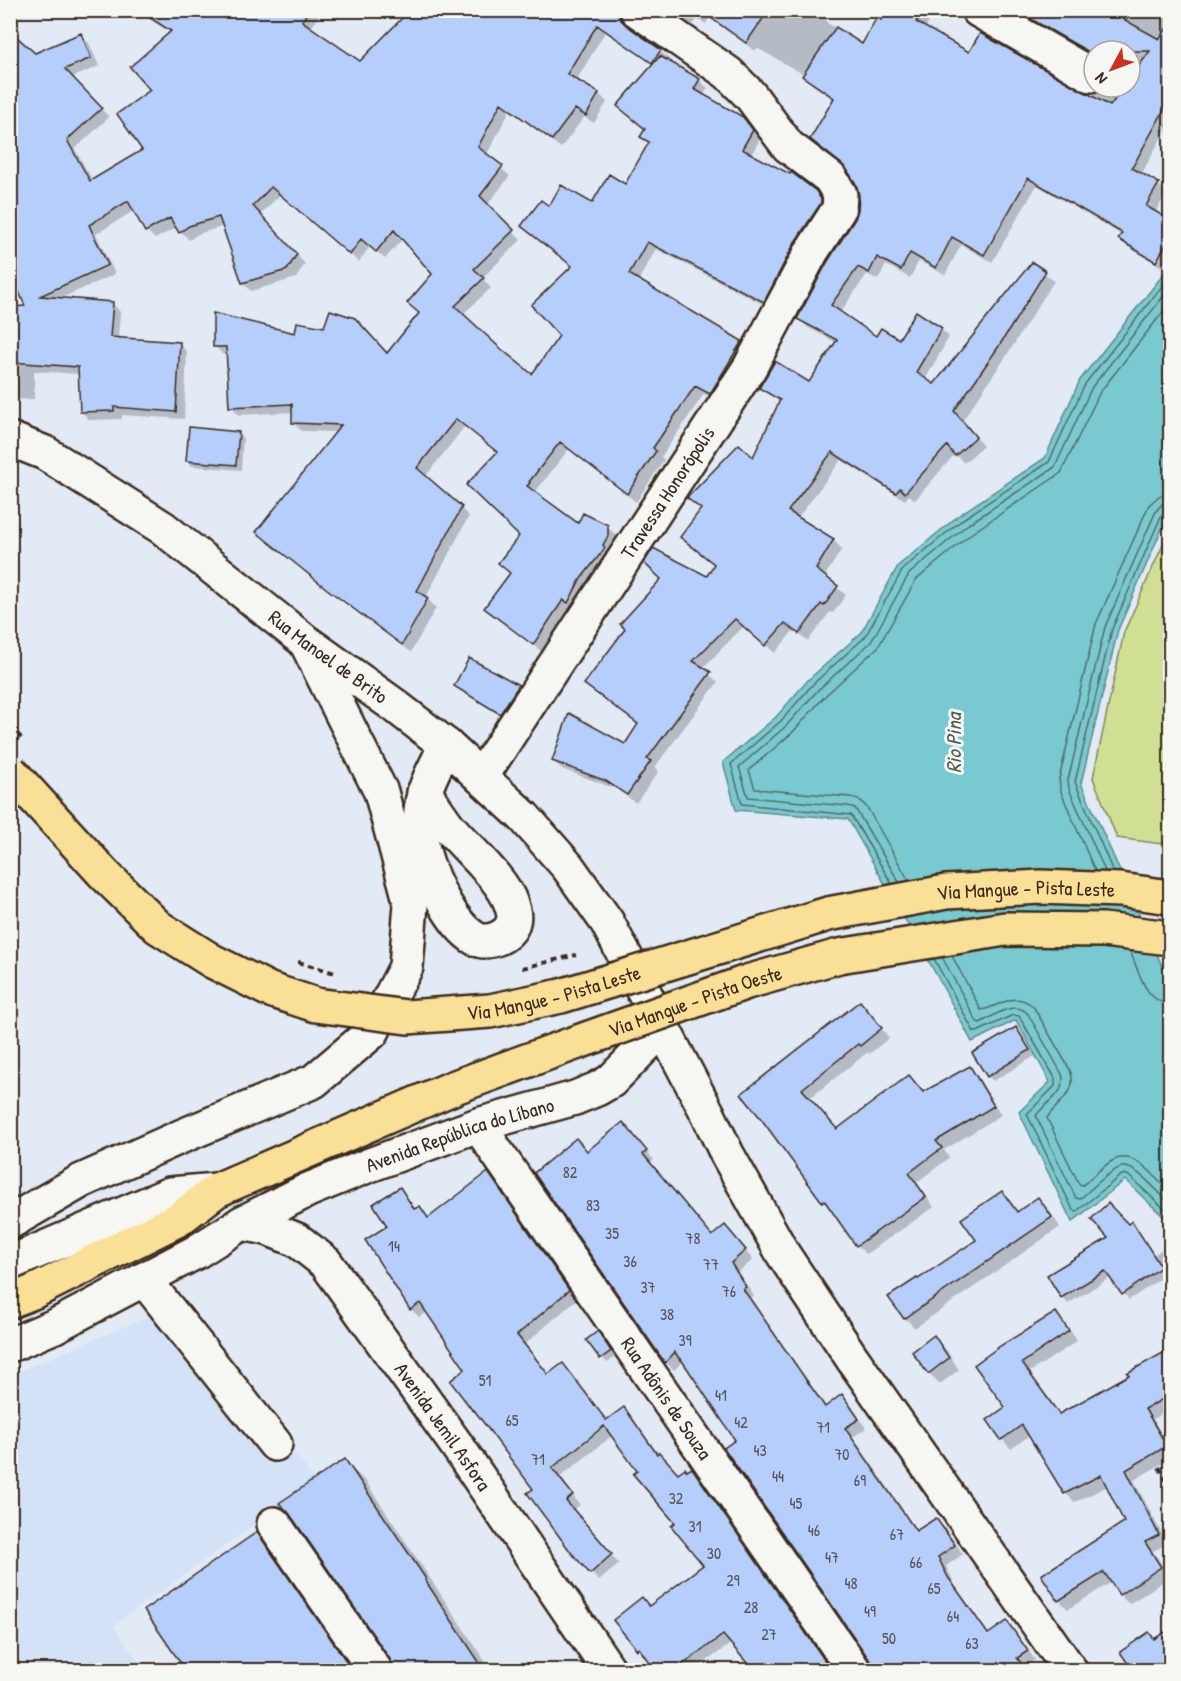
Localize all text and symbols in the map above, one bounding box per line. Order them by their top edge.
north arrow [1082,39,1142,99]
text: N [1089,68,1112,89]
street label: Travessa Honorópolis [614,421,721,564]
street label: Rua Manoel de Brito [263,603,394,709]
water label: Rio Pina [939,710,968,773]
street label: Via Mangue - Pista Leste [934,873,1115,906]
street label: Via Mangue - Pista Leste [466,958,644,1026]
street label: Via Mangue - Pista Oeste [604,959,785,1043]
street label: Avenida República do Líbano [362,1091,557,1178]
house number: 82 [563,1161,578,1183]
house number: 83 [586,1194,600,1216]
house number: 35 [605,1222,619,1244]
house number: 78 [686,1227,700,1249]
house number: 14 [388,1235,400,1257]
house number: 36 [623,1250,637,1272]
house number: 77 [703,1253,719,1275]
house number: 37 [640,1276,656,1298]
house number: 76 [722,1280,736,1302]
house number: 38 [660,1303,674,1325]
house number: 39 [678,1329,692,1351]
street label: Rua Adônis de Souza [615,1331,719,1465]
street label: Avenida Jemil Asfora [389,1357,498,1496]
house number: 51 [479,1369,491,1391]
house number: 41 [715,1384,727,1406]
house number: 65 [505,1409,519,1431]
house number: 42 [734,1411,748,1433]
house number: 71 [816,1416,830,1438]
house number: 43 [753,1439,767,1461]
house number: 70 [834,1443,850,1465]
house number: 71 [531,1448,545,1470]
house number: 44 [772,1465,784,1487]
house number: 69 [854,1469,866,1491]
house number: 32 [669,1487,684,1509]
house number: 45 [790,1492,803,1514]
house number: 31 [689,1515,702,1537]
house number: 46 [808,1519,820,1541]
house number: 67 [890,1523,904,1545]
house number: 30 [707,1542,721,1564]
house number: 47 [825,1546,839,1568]
house number: 66 [910,1551,922,1573]
house number: 29 [726,1569,740,1591]
house number: 48 [845,1572,858,1594]
house number: 65 [927,1577,941,1599]
house number: 28 [744,1596,758,1618]
house number: 49 [864,1600,876,1622]
house number: 64 [947,1605,959,1627]
house number: 27 [761,1623,777,1645]
house number: 50 [882,1627,896,1649]
house number: 63 [965,1632,979,1654]

